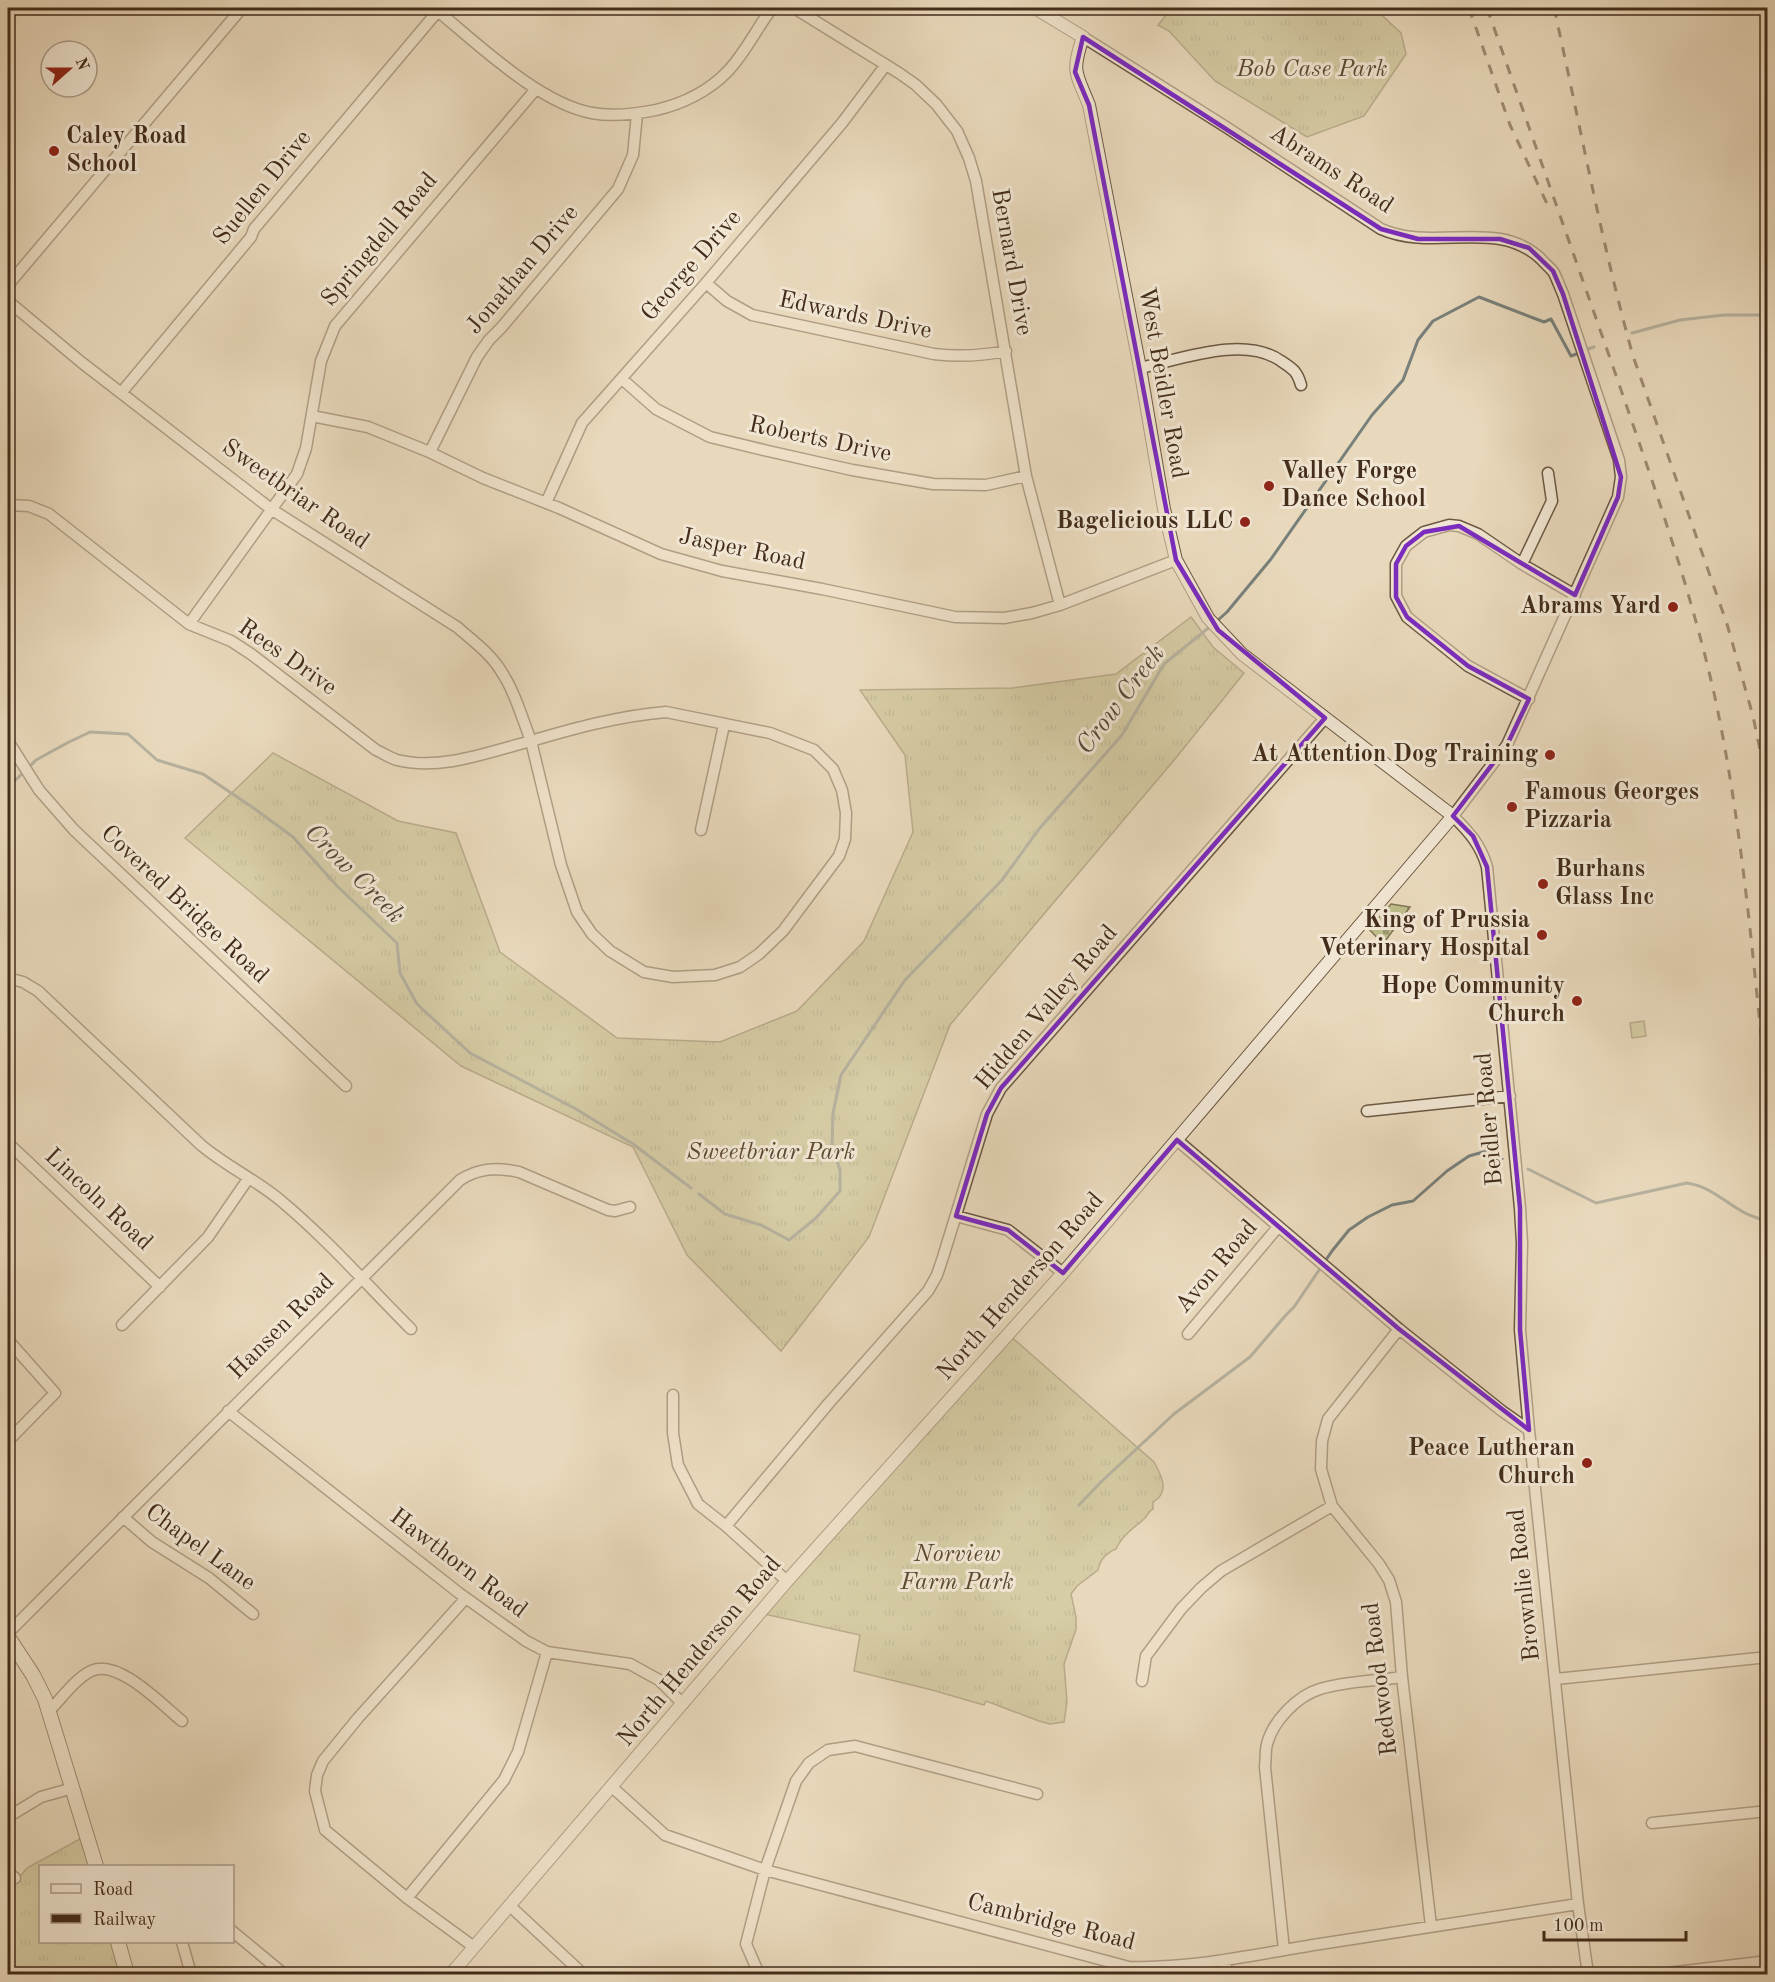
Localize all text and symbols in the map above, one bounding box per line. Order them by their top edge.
north arrow [39,39,99,99]
text: N [71,56,91,74]
park label: Bob Case Park [1235,58,1388,82]
street label: Abrams Road [1265,121,1397,219]
place label: Caley Road School [66,125,187,177]
street label: Suellen Drive [210,126,316,250]
marker: Caley Road School [47,144,61,158]
street label: Springdell Road [317,169,443,311]
street label: Bernard Drive [986,187,1036,337]
street label: Jonathan Drive [462,201,584,339]
street label: George Drive [638,206,746,326]
street label: West Beidler Road [1133,285,1191,481]
street label: Edwards Drive [776,288,934,344]
street label: Roberts Drive [746,413,894,467]
street label: Sweetbriar Road [217,435,373,555]
place label: Valley Forge Dance School [1281,460,1426,512]
marker: Valley Forge Dance School [1262,479,1276,493]
place label: Bagelicious LLC [1056,510,1233,534]
marker: Bagelicious LLC [1238,515,1252,529]
street label: Jasper Road [677,525,807,575]
place label: Abrams Yard [1520,595,1661,619]
marker: Abrams Yard [1666,600,1680,614]
street label: Rees Drive [233,615,341,701]
water label: Crow Creek [1072,641,1170,759]
place label: At Attention Dog Training [1251,743,1539,767]
marker: At Attention Dog Training [1543,748,1557,762]
place label: Famous Georges Pizzaria [1524,781,1699,833]
marker: Famous Georges Pizzaria [1505,800,1519,814]
water label: Crow Creek [299,819,409,929]
street label: Covered Bridge Road [96,821,272,989]
place label: Burhans Glass Inc [1555,858,1654,910]
marker: Burhans Glass Inc [1536,877,1550,891]
place label: King of Prussia Veterinary Hospital [1319,909,1530,961]
street label: Hidden Valley Road [971,921,1123,1095]
marker: King of Prussia Veterinary Hospital [1535,928,1549,942]
place label: Hope Community Church [1381,975,1565,1027]
marker: Hope Community Church [1570,994,1584,1008]
street label: Beidler Road [1472,1051,1508,1187]
park label: Sweetbriar Park [687,1141,855,1165]
street label: Lincoln Road [40,1144,156,1256]
street label: North Henderson Road [933,1188,1109,1386]
street label: Avon Road [1171,1216,1263,1318]
street label: Hansen Road [225,1270,339,1384]
place label: Peace Lutheran Church [1408,1437,1575,1489]
marker: Peace Lutheran Church [1580,1456,1594,1470]
street label: Chapel Lane [141,1500,259,1596]
street label: Hawthorn Road [385,1505,531,1623]
street label: Brownlie Road [1505,1507,1545,1663]
park label: Norview Farm Park [899,1543,1014,1595]
street label: North Henderson Road [614,1552,786,1752]
street label: Redwood Road [1360,1601,1402,1757]
legend [39,1865,234,1943]
text: Road [93,1881,133,1899]
street label: Cambridge Road [964,1891,1138,1955]
scale bar [1544,1904,1686,1942]
text: Railway [93,1911,156,1929]
text: 100 m [1553,1917,1604,1935]

